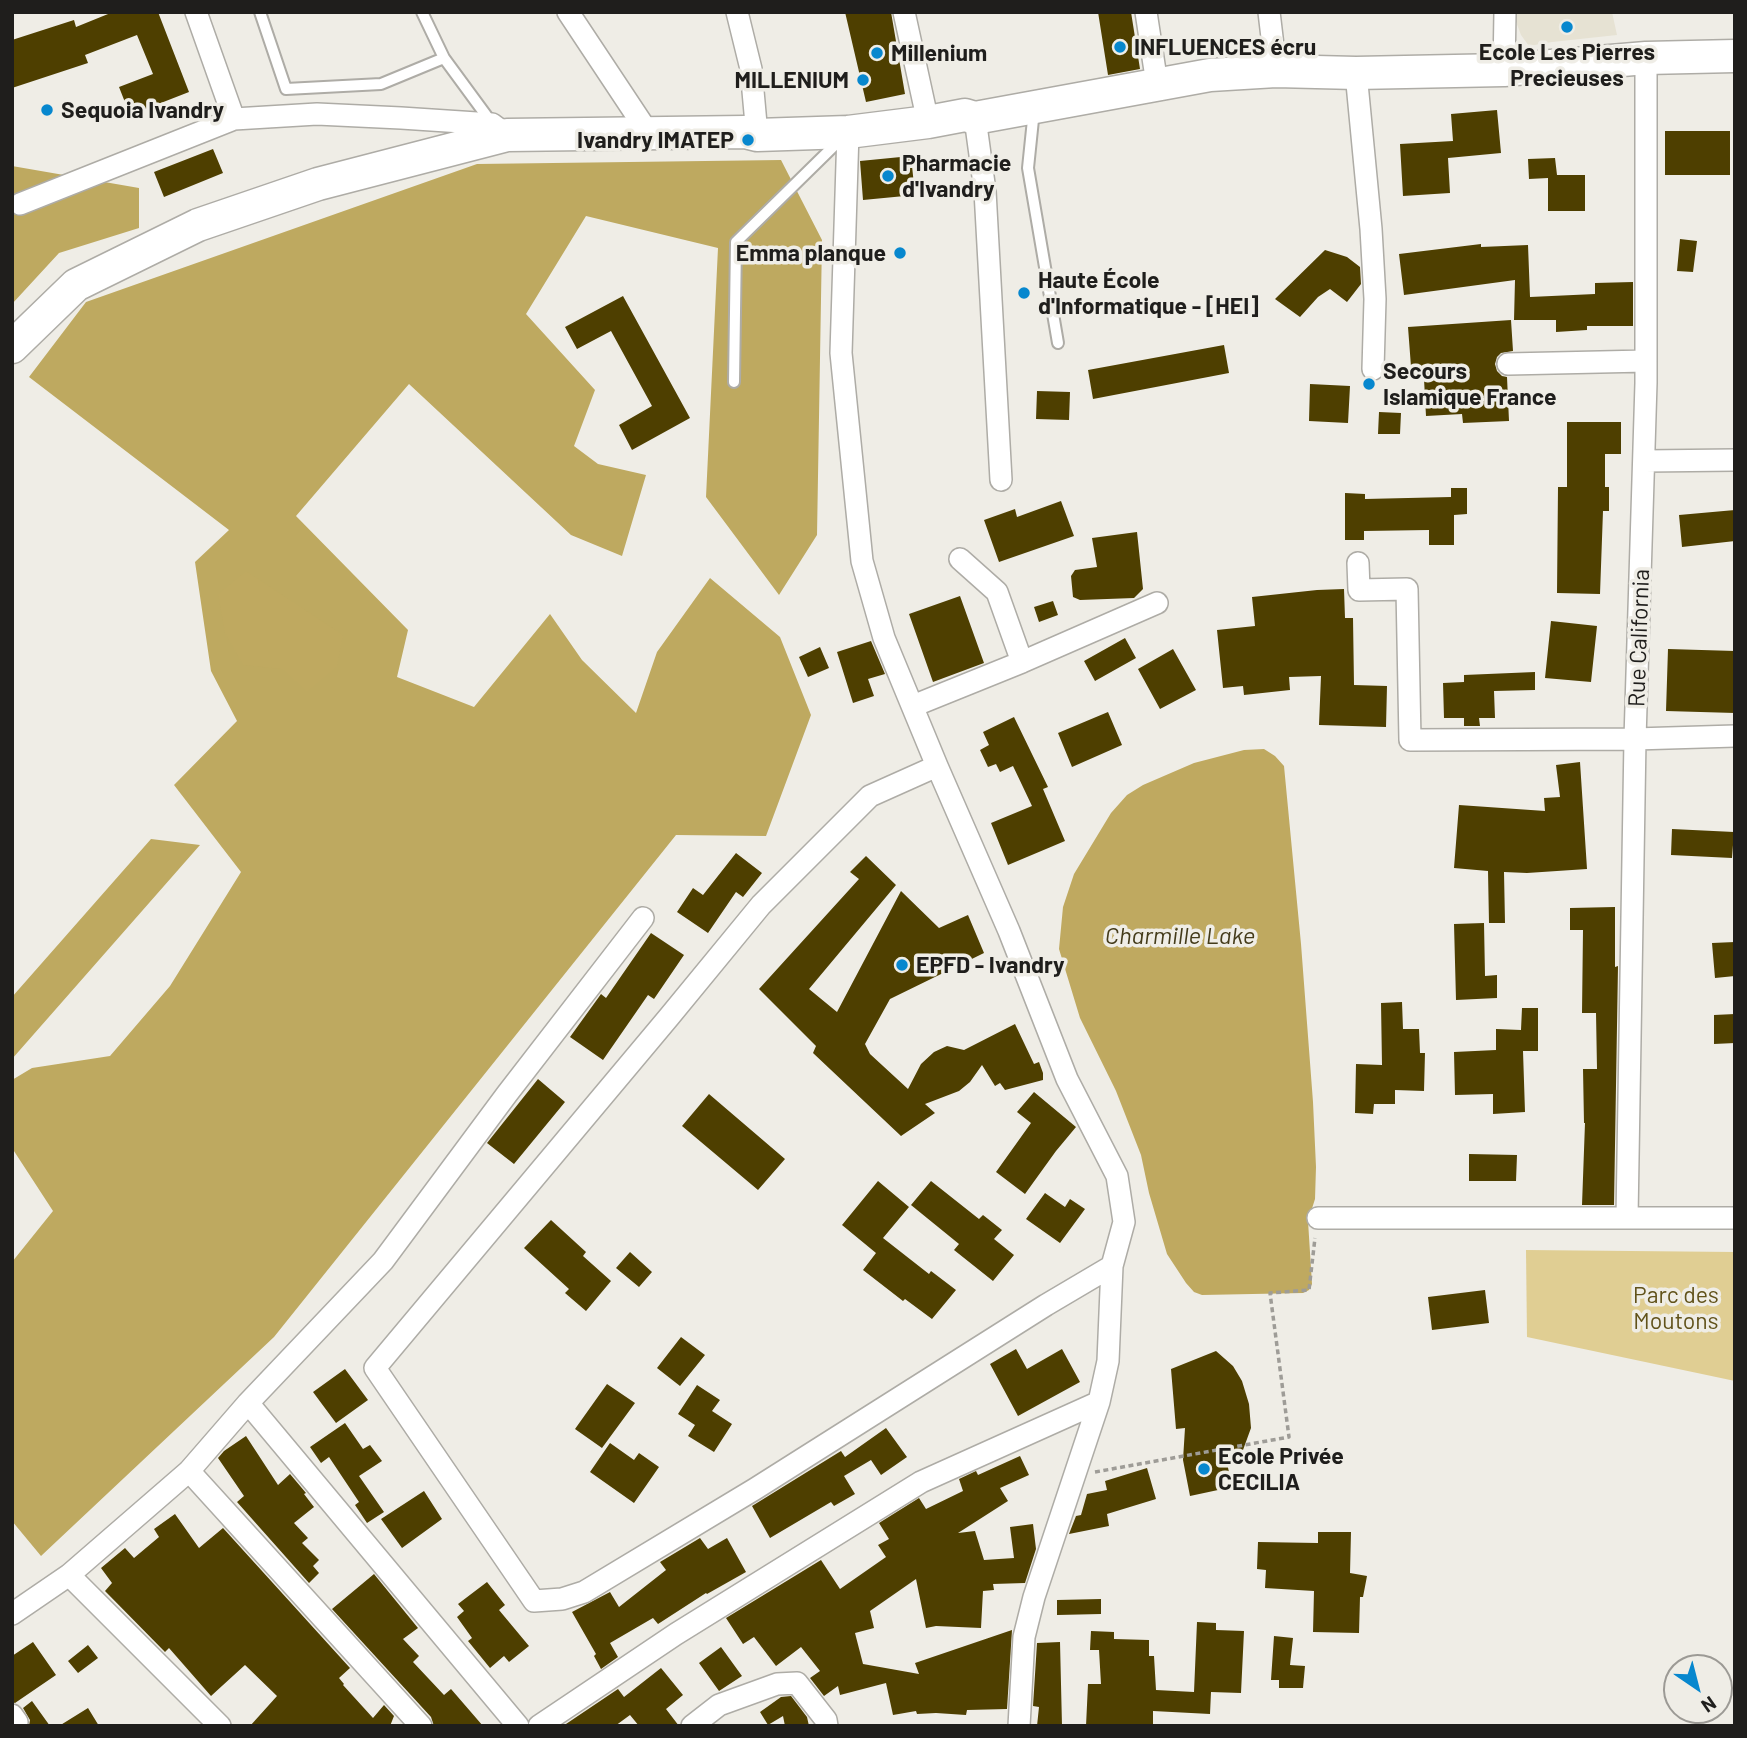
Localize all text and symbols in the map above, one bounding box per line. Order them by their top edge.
marker: Ecole Les Pierres Precieuses [1559,19,1575,35]
place label: INFLUENCES écru [1134,33,1316,61]
place label: Ecole Les Pierres Precieuses [1479,38,1655,92]
place label: Millenium [891,39,987,67]
marker: INFLUENCES écru [1112,39,1128,55]
marker: Millenium [869,45,885,61]
place label: MILLENIUM [735,66,849,94]
marker: MILLENIUM [855,72,871,88]
place label: Sequoia Ivandry [61,96,224,124]
marker: Sequoia Ivandry [39,102,55,118]
place label: Ivandry IMATEP [577,126,734,154]
marker: Ivandry IMATEP [740,132,756,148]
place label: Pharmacie d'Ivandry [902,149,1011,203]
marker: Pharmacie d'Ivandry [880,168,896,184]
place label: Emma planque [736,239,886,267]
marker: Emma planque [892,245,908,261]
place label: Haute École d'Informatique - [HEI] [1038,266,1259,320]
marker: Haute École d'Informatique - [HEI] [1016,285,1032,301]
place label: Secours Islamique France [1383,357,1556,411]
marker: Secours Islamique France [1361,376,1377,392]
street label: Rue California [1623,569,1655,707]
water label: Charmille Lake [1105,922,1255,950]
place label: EPFD - Ivandry [916,951,1065,979]
marker: EPFD - Ivandry [894,957,910,973]
park label: Parc des Moutons [1633,1281,1719,1335]
place label: Ecole Privée CECILIA [1218,1442,1344,1496]
marker: Ecole Privée CECILIA [1196,1461,1212,1477]
north arrow [1663,1654,1733,1724]
text: N [1697,1692,1721,1718]

